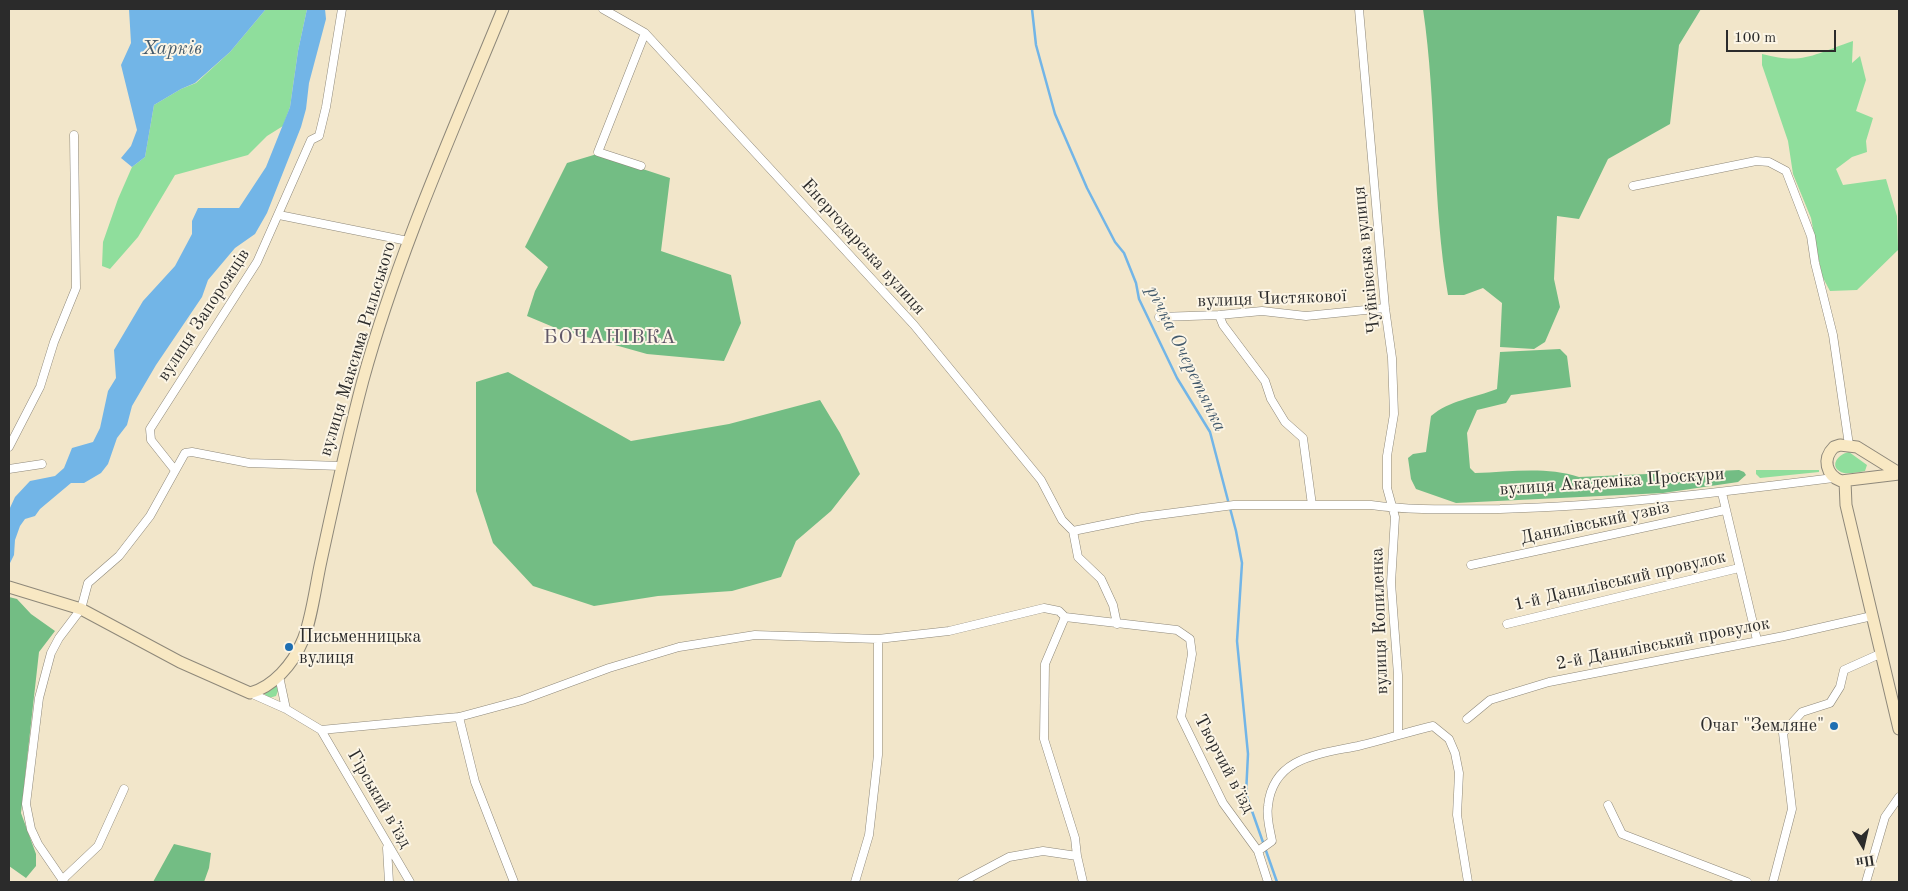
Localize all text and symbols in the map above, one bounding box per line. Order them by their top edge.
scale bar [1728,20,1838,52]
text: 100 m [1734,31,1776,46]
water label: Харків [142,38,202,60]
street label: Енергодарська вулиця [796,174,930,320]
street label: Чуйківська вулиця [1349,185,1385,335]
street label: вулиця Максима Рильського [315,239,401,459]
street label: вулиця Запорожців [153,245,255,385]
water label: річка Очеретянка [1141,282,1231,436]
street label: вулиця Чистякової [1197,286,1347,312]
district label: БОЧАНІВКА [542,326,678,350]
street label: вулиця Академіка Проскури [1499,463,1725,501]
street label: Данилівський узвіз [1519,497,1671,549]
street label: 1-й Данилівський провулок [1512,546,1728,616]
street label: вулиця Копиленка [1367,547,1393,695]
street label: 2-й Данилівський провулок [1554,613,1772,675]
place label: Письменницька вулиця [299,626,421,669]
marker: Письменницька вулиця [283,641,295,653]
street label: Творчий в’їзд [1189,711,1259,817]
place label: Очаг "Земляне" [1700,715,1824,737]
marker: Очаг "Земляне" [1828,720,1840,732]
street label: Гірський в’їзд [342,746,416,852]
north arrow [1838,821,1888,871]
text: Пн [1855,852,1876,869]

